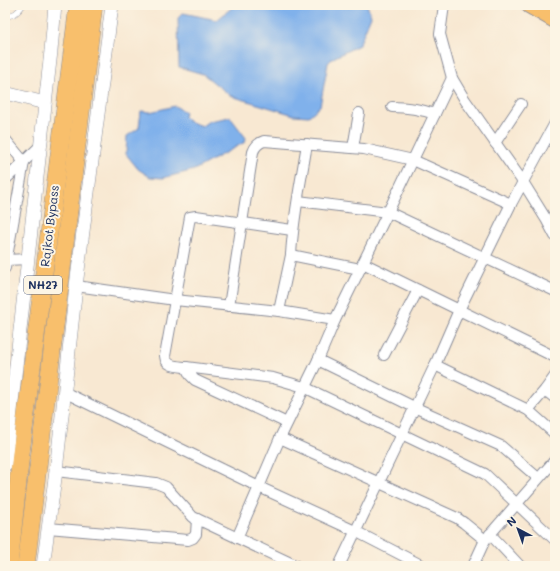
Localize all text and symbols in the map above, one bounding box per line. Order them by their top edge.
street label: Rajkot Bypass [36,184,62,268]
road number: NH27 [24,276,62,294]
north arrow [498,509,538,549]
text: N [503,513,519,529]

